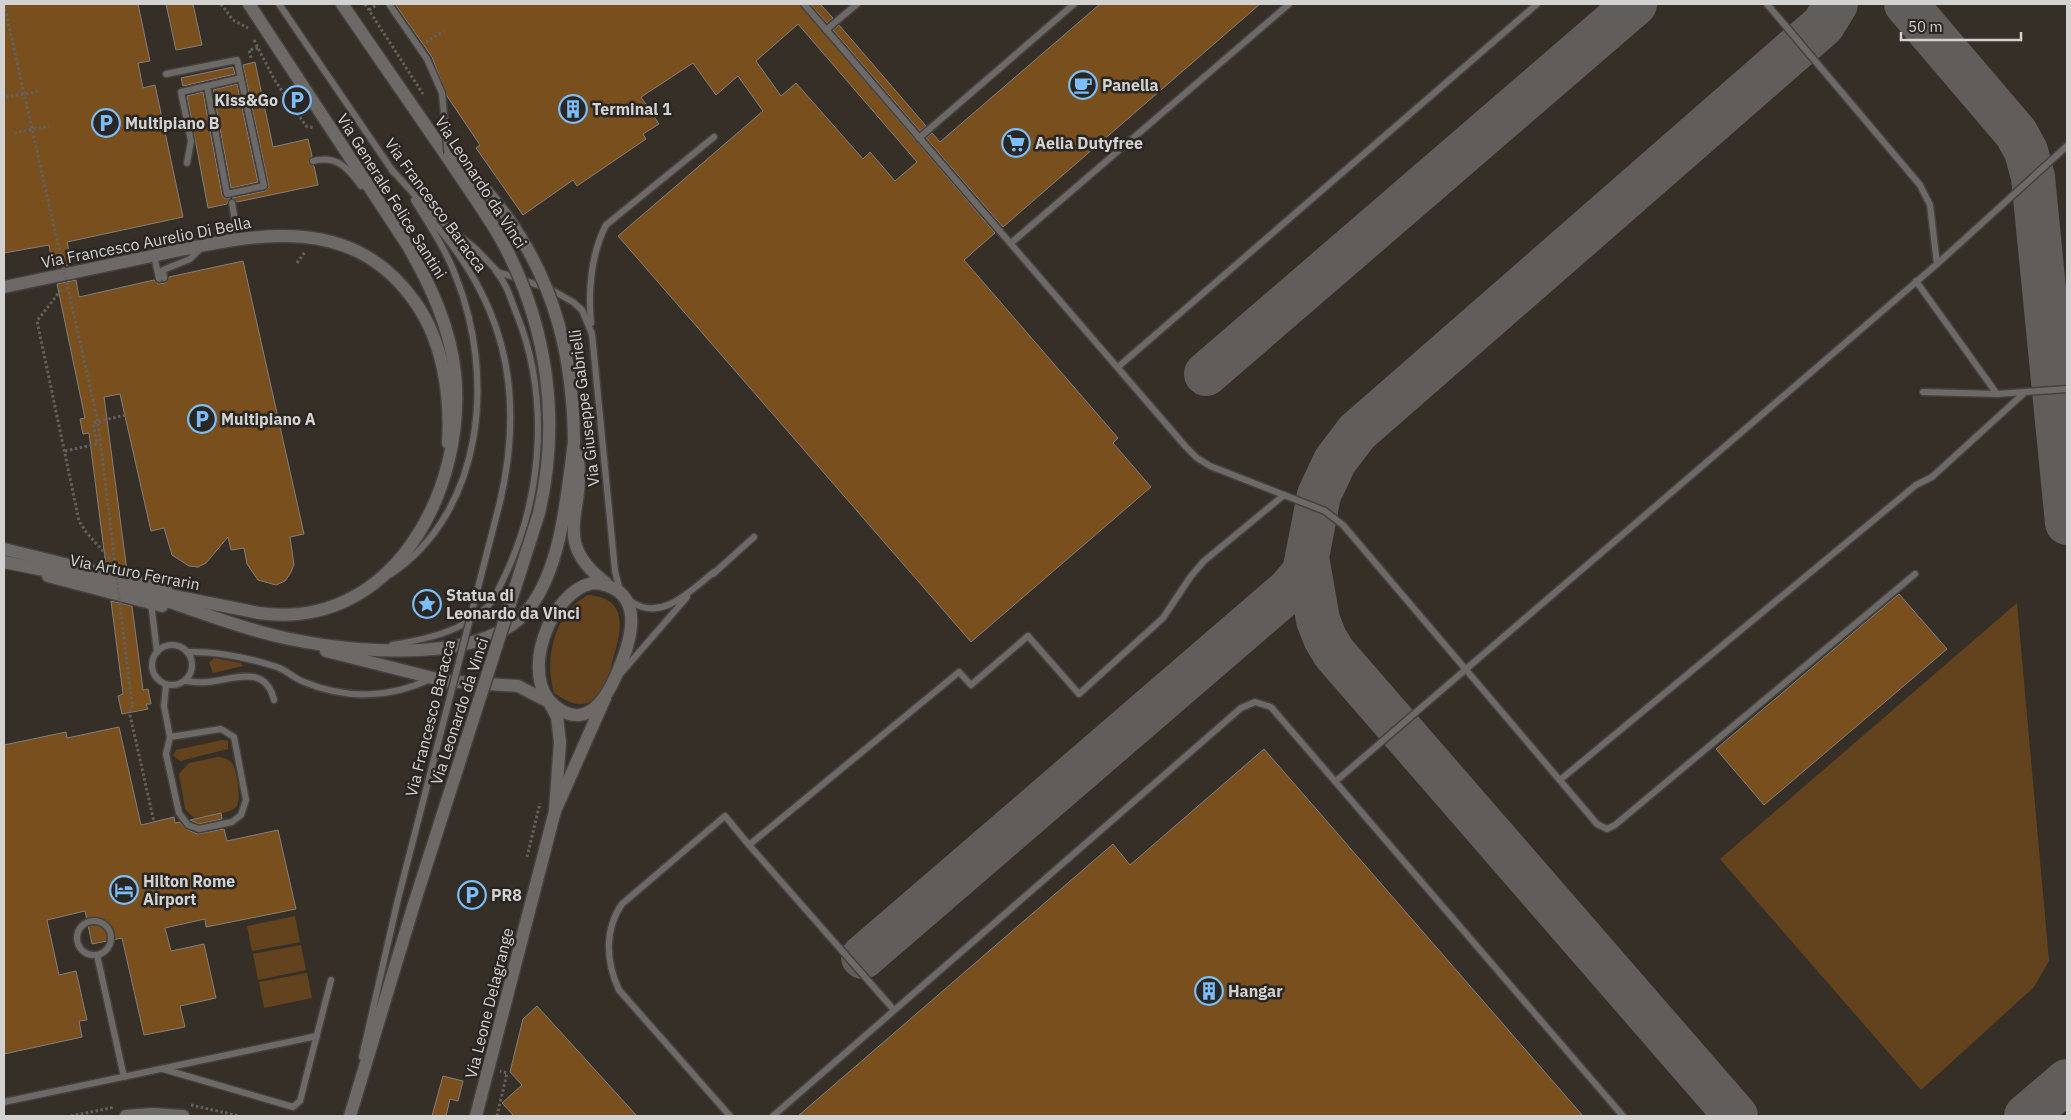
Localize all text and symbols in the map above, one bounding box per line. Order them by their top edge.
scale bar [1901,10,2021,42]
text: 50 m [1908,17,1943,36]
cafe icon: Panella [1068,70,1098,100]
place label: Panella [1102,75,1159,95]
parking icon: Kiss&Go [282,85,312,115]
place label: Kiss&Go [214,90,278,110]
building icon: Terminal 1 [558,94,588,124]
place label: Terminal 1 [592,99,672,119]
parking icon: Multipiano B [91,108,121,138]
street label: Via Generale Felice Santini [333,110,451,282]
street label: Via Leonardo da Vinci [431,112,531,252]
place label: Multipiano B [125,113,220,133]
supermarket icon: Aelia Dutyfree [1001,128,1031,158]
place label: Aelia Dutyfree [1035,133,1143,153]
street label: Via Francesco Baracca [381,134,492,276]
street label: Via Francesco Aurelio Di Bella [39,212,253,272]
street label: Via Giuseppe Gabrielli [564,328,604,488]
parking icon: Multipiano A [187,404,217,434]
place label: Multipiano A [221,409,316,429]
street label: Via Arturo Ferrarin [68,550,202,594]
place label: Statua di Leonardo da Vinci [446,585,580,623]
place icon: Statua di Leonardo da Vinci [412,589,442,619]
street label: Via Leonardo da Vinci [426,635,492,787]
street label: Via Francesco Baracca [401,637,459,799]
place label: Hilton Rome Airport [143,871,235,909]
hotel icon: Hilton Rome Airport [109,875,139,905]
parking icon: PR8 [457,880,487,910]
place label: PR8 [491,885,522,905]
street label: Via Leone Delagrange [461,925,517,1081]
building icon: Hangar [1194,976,1224,1006]
place label: Hangar [1228,981,1283,1001]

